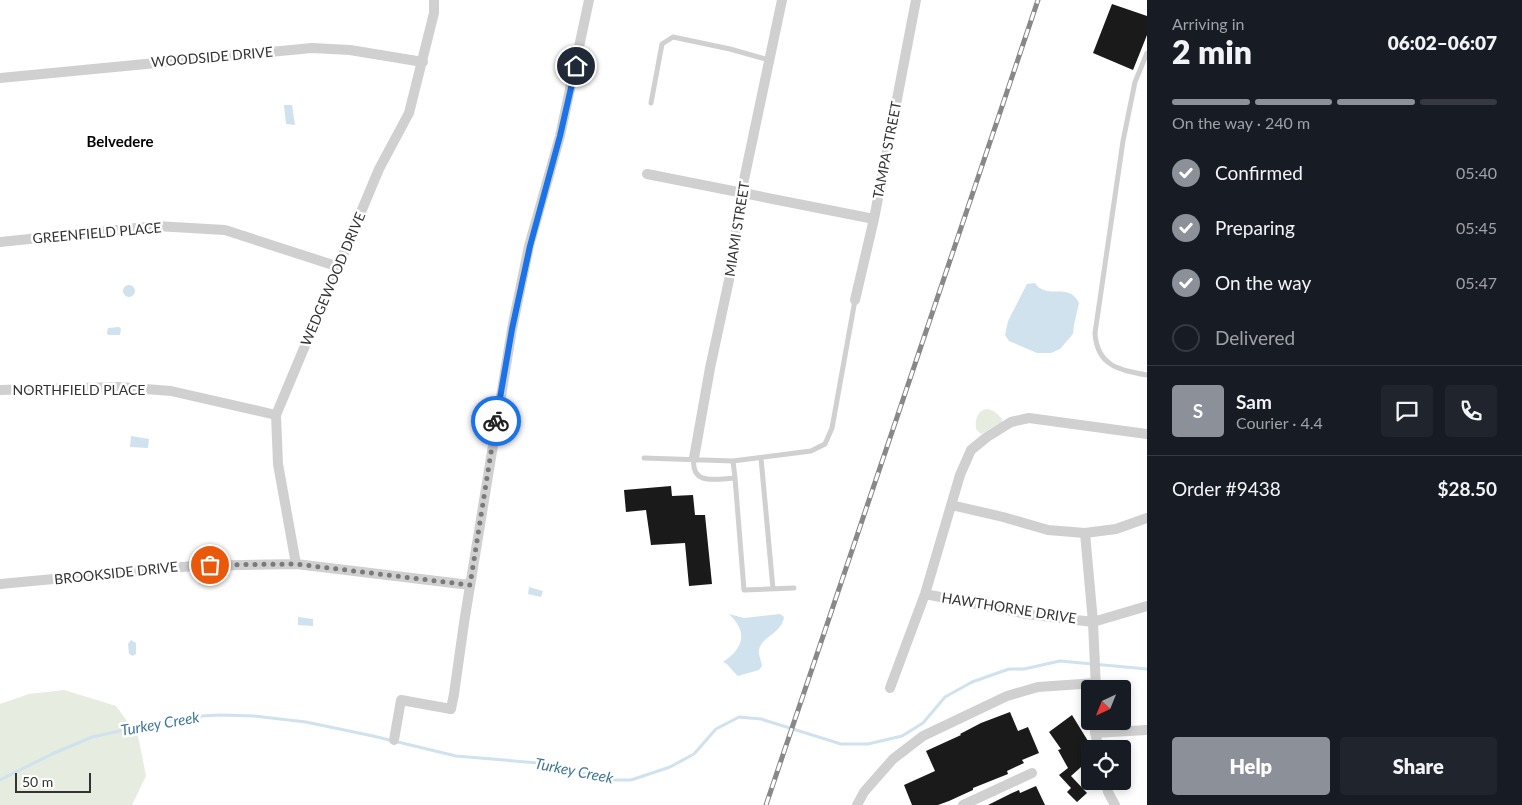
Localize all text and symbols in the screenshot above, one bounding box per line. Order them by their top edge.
text: Arriving in [1172,14,1245,33]
text: 06:02–06:07 [1388,31,1497,54]
text: 2 min [1172,32,1252,71]
street label: WOODSIDE DRIVE [150,43,274,70]
pin [555,45,597,87]
icon: home [562,52,590,80]
street label: TAMPA STREET [869,99,904,200]
text: On the way · 240 m [1172,113,1310,132]
district label: Belvedere [86,132,154,150]
icon: check [1172,159,1200,187]
text: Confirmed [1215,161,1303,184]
text: 05:40 [1456,163,1497,182]
street label: MIAMI STREET [721,179,753,278]
street label: WEDGEWOOD DRIVE [297,209,368,348]
icon: check [1172,214,1200,242]
text: Preparing [1215,216,1295,239]
street label: GREENFIELD PLACE [32,218,162,247]
text: 05:45 [1456,218,1497,237]
icon: check [1172,269,1200,297]
text: On the way [1215,271,1311,294]
text: 05:47 [1456,273,1497,292]
text: Delivered [1215,326,1295,349]
street label: NORTHFIELD PLACE [13,381,145,398]
button: chat [1381,385,1433,437]
button: phone [1445,385,1497,437]
text: Sam [1236,390,1272,413]
courier [471,396,521,446]
text: S [1193,399,1203,422]
icon: bike [482,407,510,435]
text: Courier · 4.4 [1236,413,1323,432]
text: Order #9438 [1172,477,1281,500]
text: $28.50 [1437,477,1497,500]
pin [189,544,231,586]
icon: bag [196,551,224,579]
street label: BROOKSIDE DRIVE [53,558,179,587]
street label: HAWTHORNE DRIVE [940,588,1078,627]
north arrow [1081,680,1131,730]
map controls [1081,680,1131,790]
water label: Turkey Creek [119,707,201,739]
button: Help [1172,737,1330,795]
button: Share [1340,737,1497,795]
button: locate [1081,740,1131,790]
water label: Turkey Creek [533,754,616,787]
scale bar [15,770,91,793]
text: 50 m [22,773,53,790]

